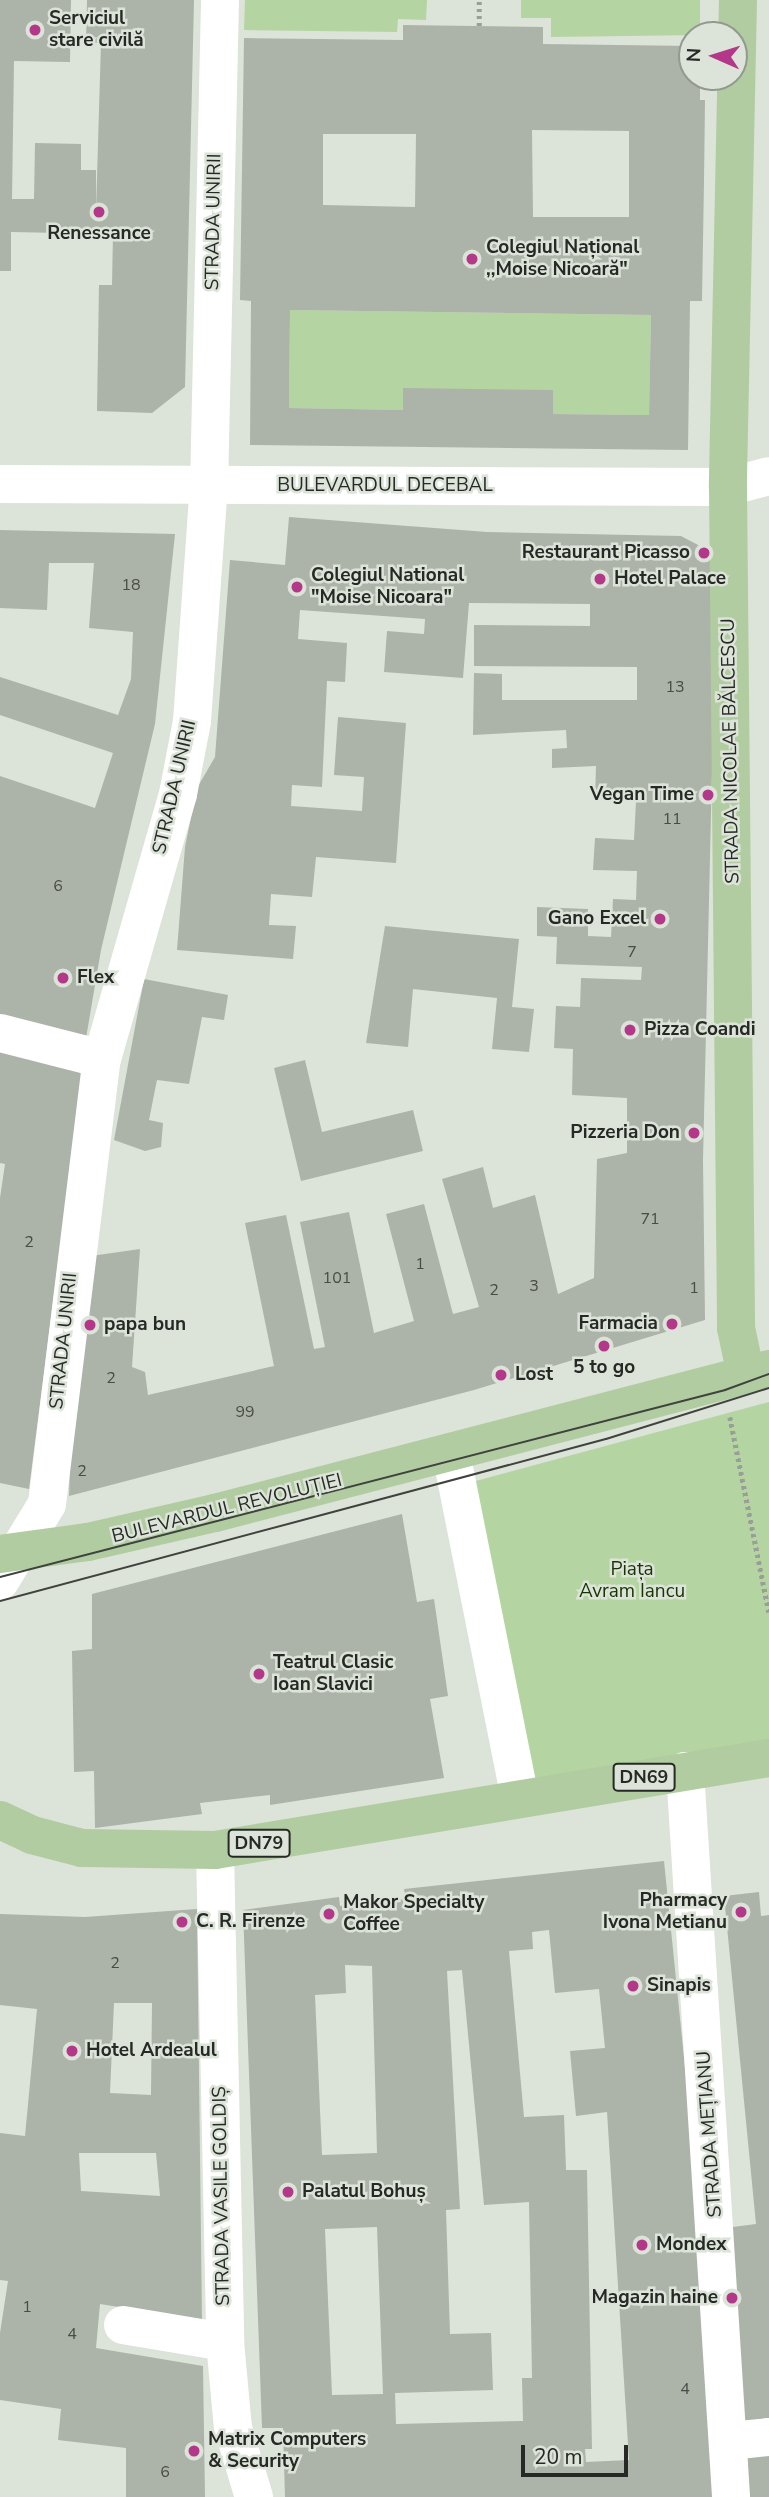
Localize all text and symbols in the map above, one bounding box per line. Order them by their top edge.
place label: Serviciul stare civilă [49,8,144,52]
north arrow [678,21,748,91]
marker: Serviciul stare civilă [27,22,43,38]
text: N [681,47,707,63]
street label: STRADA UNIRII [201,153,227,291]
marker: Renessance [91,204,107,220]
place label: Renessance [47,223,151,245]
place label: Colegiul Național ,,Moise Nicoară" [486,237,639,281]
marker: Colegiul Național ,,Moise Nicoară" [464,251,480,267]
street label: BULEVARDUL DECEBAL [277,475,493,497]
place label: Restaurant Picasso [522,542,690,564]
marker: Restaurant Picasso [696,545,712,561]
place label: Colegiul National "Moise Nicoara" [311,565,464,609]
place label: Hotel Palace [614,568,726,590]
marker: Hotel Palace [592,571,608,587]
house number: 18 [121,575,141,595]
marker: Colegiul National "Moise Nicoara" [289,579,305,595]
street label: STRADA NICOLAE BĂLCESCU [717,618,745,884]
house number: 13 [665,677,685,697]
street label: STRADA UNIRII [148,718,202,856]
place label: Vegan Time [590,784,694,806]
marker: Vegan Time [700,787,716,803]
house number: 11 [662,809,682,829]
house number: 6 [53,876,63,896]
place label: Gano Excel [548,908,646,930]
marker: Gano Excel [652,911,668,927]
house number: 7 [627,942,637,962]
place label: Flex [77,967,114,989]
marker: Flex [55,970,71,986]
place label: Pizza Coandi [644,1019,756,1041]
marker: Pizza Coandi [622,1022,638,1038]
place label: Pizzeria Don [570,1122,680,1144]
marker: Pizzeria Don [686,1125,702,1141]
house number: 71 [640,1209,660,1229]
house number: 2 [24,1232,34,1252]
house number: 1 [415,1254,425,1274]
house number: 101 [323,1268,351,1288]
street label: STRADA UNIRII [46,1272,82,1410]
house number: 3 [529,1276,539,1296]
house number: 1 [689,1278,699,1298]
house number: 2 [489,1280,499,1300]
place label: Farmacia [579,1313,658,1335]
place label: papa bun [104,1314,186,1336]
marker: Farmacia [664,1316,680,1332]
marker: papa bun [82,1317,98,1333]
marker: 5 to go [596,1338,612,1354]
place label: 5 to go [573,1357,635,1379]
place label: Lost [515,1364,553,1386]
marker: Lost [493,1367,509,1383]
house number: 2 [106,1368,116,1388]
house number: 99 [235,1402,255,1422]
house number: 2 [77,1461,87,1481]
street label: BULEVARDUL REVOLUȚIEI [109,1469,345,1549]
park label: Piața Avram Iancu [579,1559,685,1603]
place label: Teatrul Clasic Ioan Slavici [273,1652,393,1696]
marker: Teatrul Clasic Ioan Slavici [251,1666,267,1682]
road number: DN69 [612,1762,676,1792]
road number: DN79 [228,1828,290,1857]
place label: Pharmacy Ivona Metianu [603,1890,727,1934]
place label: Makor Specialty Coffee [343,1892,485,1936]
marker: Pharmacy Ivona Metianu [733,1904,749,1920]
marker: Makor Specialty Coffee [321,1906,337,1922]
place label: C. R. Firenze [196,1911,305,1933]
marker: C. R. Firenze [174,1914,190,1930]
house number: 2 [110,1953,120,1973]
place label: Sinapis [647,1975,711,1997]
marker: Sinapis [625,1978,641,1994]
place label: Hotel Ardealul [86,2040,217,2062]
marker: Hotel Ardealul [64,2043,80,2059]
street label: STRADA MEȚIANU [693,2050,727,2218]
street label: STRADA VASILE GOLDIȘ [209,2086,235,2306]
place label: Palatul Bohuș [302,2181,426,2203]
marker: Palatul Bohuș [280,2184,296,2200]
place label: Mondex [656,2234,727,2256]
marker: Mondex [634,2237,650,2253]
place label: Magazin haine [591,2287,718,2309]
marker: Magazin haine [724,2290,740,2306]
house number: 1 [22,2297,32,2317]
house number: 4 [67,2324,77,2344]
house number: 4 [680,2379,690,2399]
place label: Matrix Computers & Security [208,2429,366,2473]
scale bar [524,2430,631,2474]
marker: Matrix Computers & Security [186,2443,202,2459]
text: 20 m [534,2443,583,2471]
house number: 6 [160,2462,170,2482]

